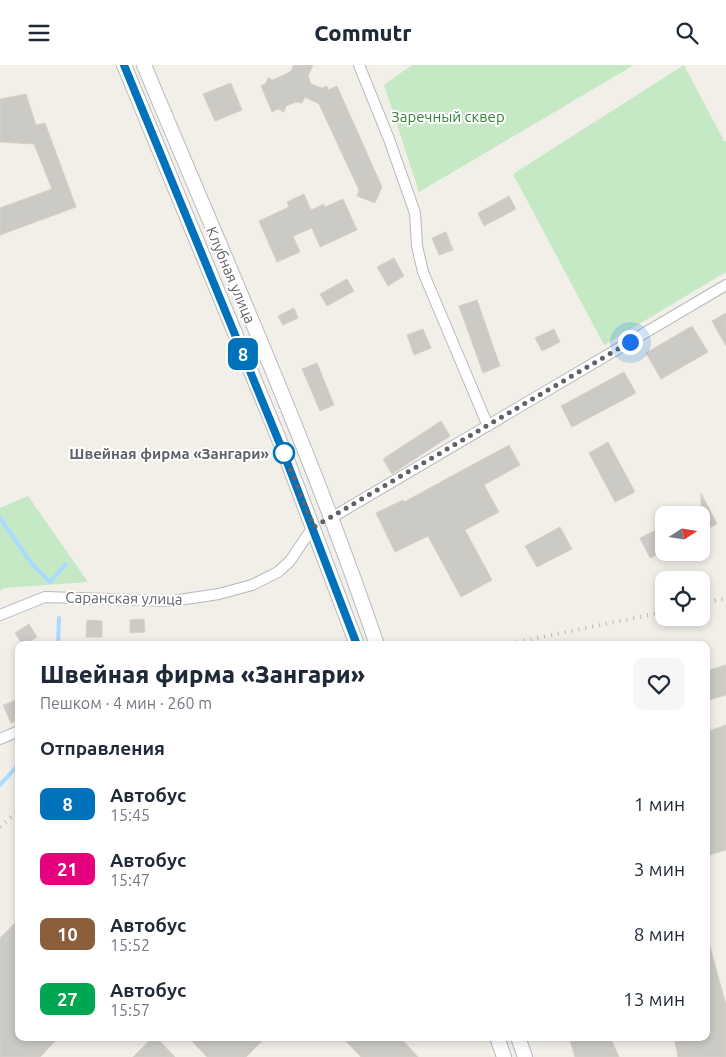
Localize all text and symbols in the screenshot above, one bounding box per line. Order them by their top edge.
icon: menu [25,19,53,47]
icon: search [673,19,701,47]
text: Commutr [314,20,412,45]
park label: Заречный сквер [391,108,505,125]
street label: Клубная улица [203,224,259,326]
your location [618,330,643,355]
line badge: 8 [227,338,259,370]
text: 8 [238,344,248,364]
marker: Швейная фирма «Зангари» [273,442,295,464]
place label: Швейная фирма «Зангари» [69,445,270,462]
north arrow [655,506,710,561]
map controls [655,506,710,626]
button: locate [655,571,710,626]
street label: Саранская улица [65,588,183,608]
button: heart [633,658,685,710]
text: Швейная фирма «Зангари» [40,661,365,688]
text: Пешком · 4 мин · 260 m [40,694,212,712]
text: Отправления [40,737,165,759]
text: Автобус [110,784,186,806]
text: 1 мин [634,793,685,815]
text: 8 [62,794,73,814]
text: 15:45 [110,806,150,824]
text: Автобус [110,849,186,871]
text: 3 мин [634,858,685,880]
text: 21 [57,859,78,879]
text: 15:47 [110,871,150,889]
text: Автобус [110,914,186,936]
text: 8 мин [634,923,685,945]
text: 10 [57,924,78,944]
text: 15:52 [110,936,150,954]
text: Автобус [110,979,186,1001]
text: 13 мин [623,988,685,1010]
text: 27 [57,989,78,1009]
text: 15:57 [110,1001,150,1019]

